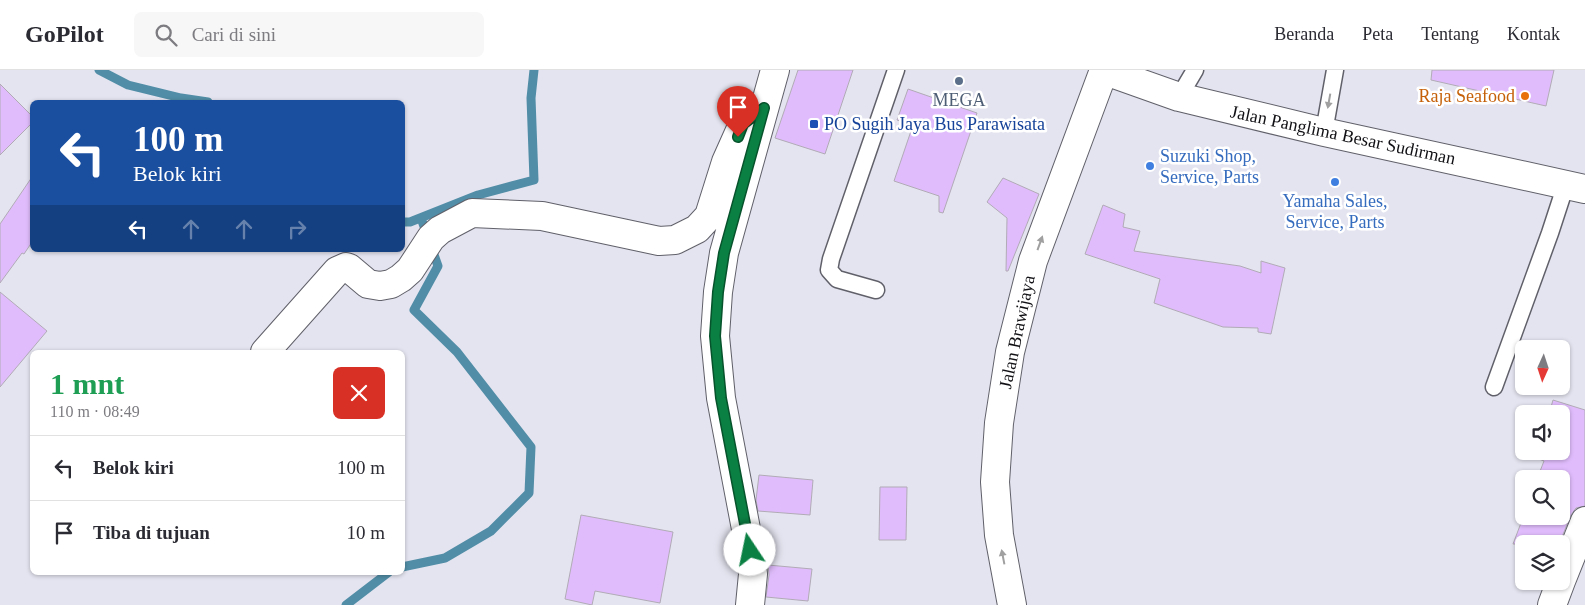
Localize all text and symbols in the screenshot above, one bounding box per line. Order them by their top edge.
search box [134,12,484,57]
text: GoPilot [25,21,104,47]
icon: search [152,21,180,49]
text: Cari di sini [192,24,276,45]
text: Beranda [1274,24,1334,44]
text: Peta [1362,24,1393,44]
text: Tentang [1421,24,1479,44]
text: Kontak [1507,24,1560,44]
marker: MEGA [953,75,965,87]
pin [717,86,759,137]
place label: Raja Seafood [1419,86,1515,106]
place label: MEGA [933,90,986,110]
marker: Raja Seafood [1519,90,1531,102]
icon: arrive [724,93,752,121]
one-way arrow [1325,93,1333,109]
street label: Jalan Panglima Besar Sudirman [1229,101,1457,169]
place label: PO Sugih Jaya Bus Parawisata [824,114,1045,134]
marker: PO Sugih Jaya Bus Parawisata [808,118,820,130]
icon: left [50,120,115,185]
text: 100 m [133,120,223,159]
place label: Suzuki Shop, Service, Parts [1160,146,1259,187]
marker: Suzuki Shop, Service, Parts [1144,160,1156,172]
text: Belok kiri [133,161,222,186]
marker: Yamaha Sales, Service, Parts [1329,176,1341,188]
place label: Yamaha Sales, Service, Parts [1282,191,1388,232]
icon: left [124,215,152,243]
icon: ahead [177,215,205,243]
icon: ahead [230,215,258,243]
icon: right [283,215,311,243]
one-way arrow [1037,235,1044,250]
street label: Jalan Brawijaya [995,273,1039,391]
north arrow [1515,340,1570,395]
map controls [1515,340,1570,590]
text: 1 mnt [50,367,124,400]
button: close [333,367,385,419]
text: 110 m · 08:49 [50,403,140,420]
button: sound [1515,405,1570,460]
icon: left [50,454,78,482]
text: Belok kiri [93,457,174,478]
text: 100 m [337,457,385,478]
button: search [1515,470,1570,525]
icon: arrive [50,519,78,547]
text: Tiba di tujuan [93,522,210,543]
text: 10 m [346,522,385,543]
position arrow [723,523,775,575]
button: layers [1515,535,1570,590]
one-way arrow [998,549,1006,565]

